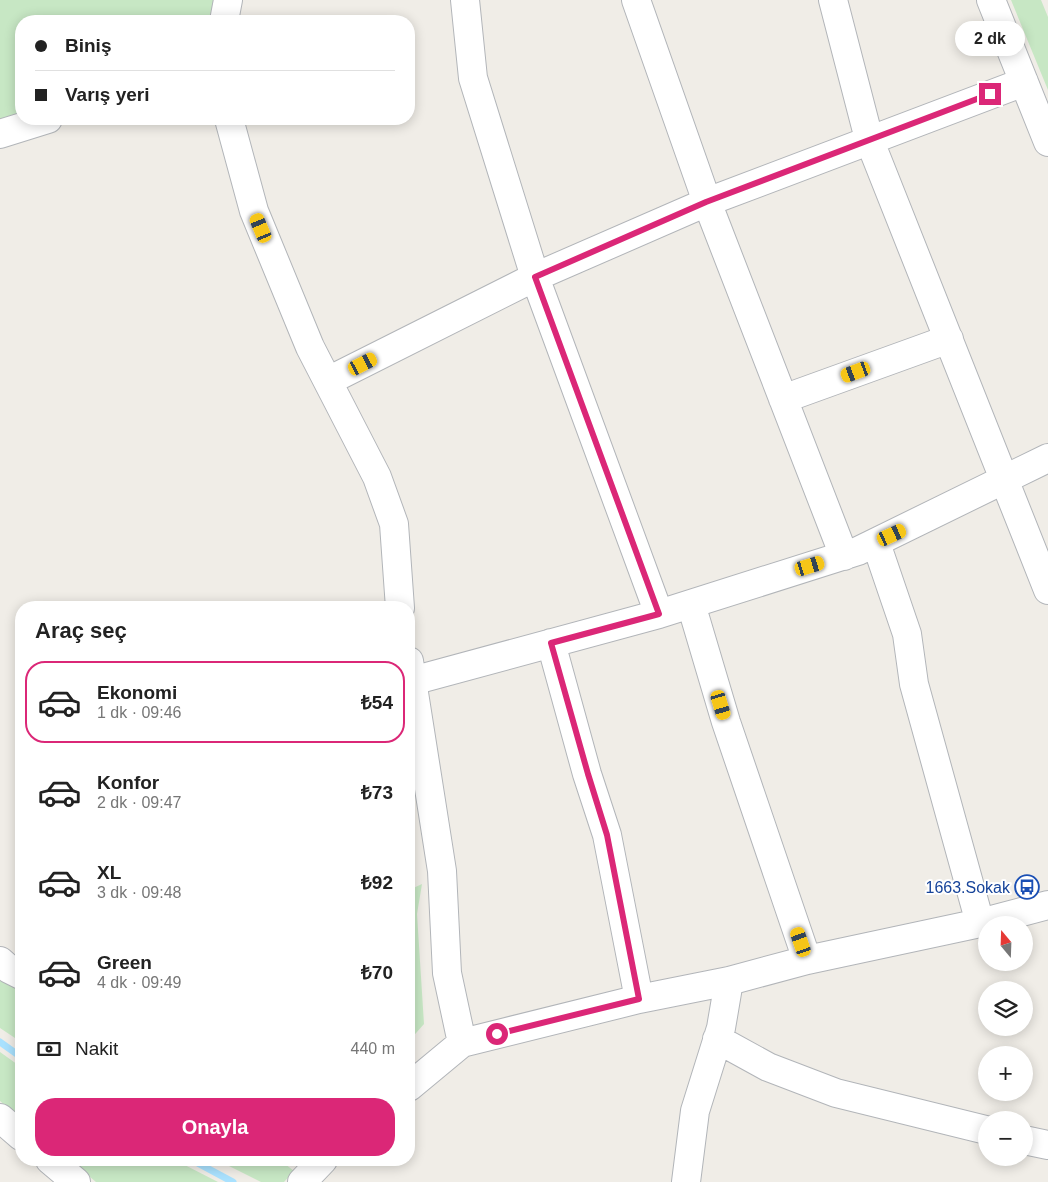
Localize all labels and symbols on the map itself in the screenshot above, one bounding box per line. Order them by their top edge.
callout: 2 dk [955,22,1025,56]
route end [979,83,1001,105]
car [248,211,273,245]
car [346,351,379,377]
car [839,360,872,384]
car [875,522,908,548]
car [793,554,826,578]
car [709,688,732,722]
bus stop icon: 1663.Sokak [1014,874,1040,900]
place label: 1663.Sokak [925,879,1011,896]
north arrow [978,916,1032,971]
car [789,925,812,959]
route start [486,1023,508,1045]

